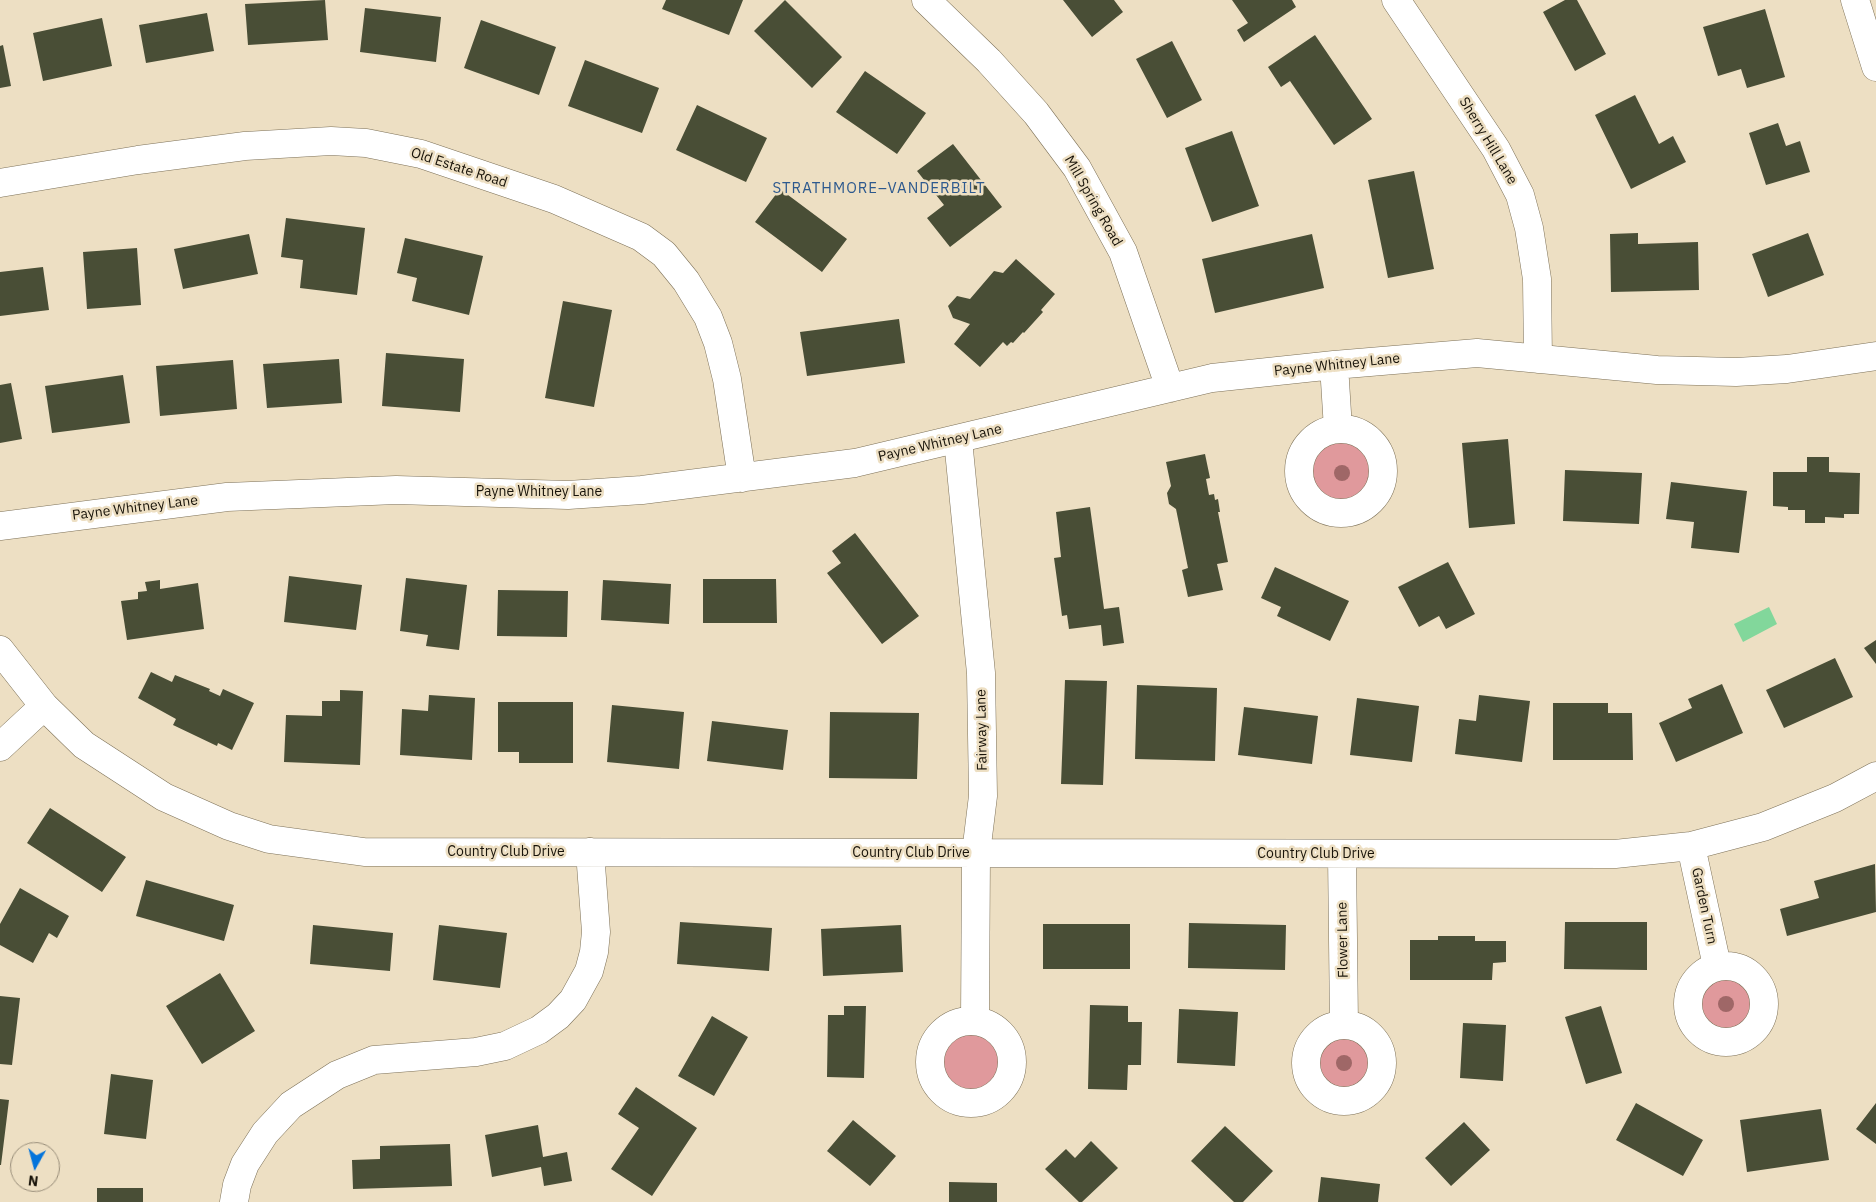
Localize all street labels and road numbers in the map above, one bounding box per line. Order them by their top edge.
street label: Sherry Hill Lane [1455,94,1521,188]
street label: Old Estate Road [409,144,509,192]
street label: Mill Spring Road [1060,153,1126,249]
street label: Payne Whitney Lane [1273,350,1401,380]
street label: Payne Whitney Lane [876,421,1004,465]
street label: Payne Whitney Lane [476,484,602,500]
street label: Payne Whitney Lane [71,492,199,524]
street label: Fairway Lane [973,689,991,771]
street label: Country Club Drive [447,844,565,860]
street label: Country Club Drive [852,845,970,861]
street label: Country Club Drive [1257,846,1375,862]
street label: Garden Turn [1688,866,1720,946]
street label: Flower Lane [1334,902,1352,978]

